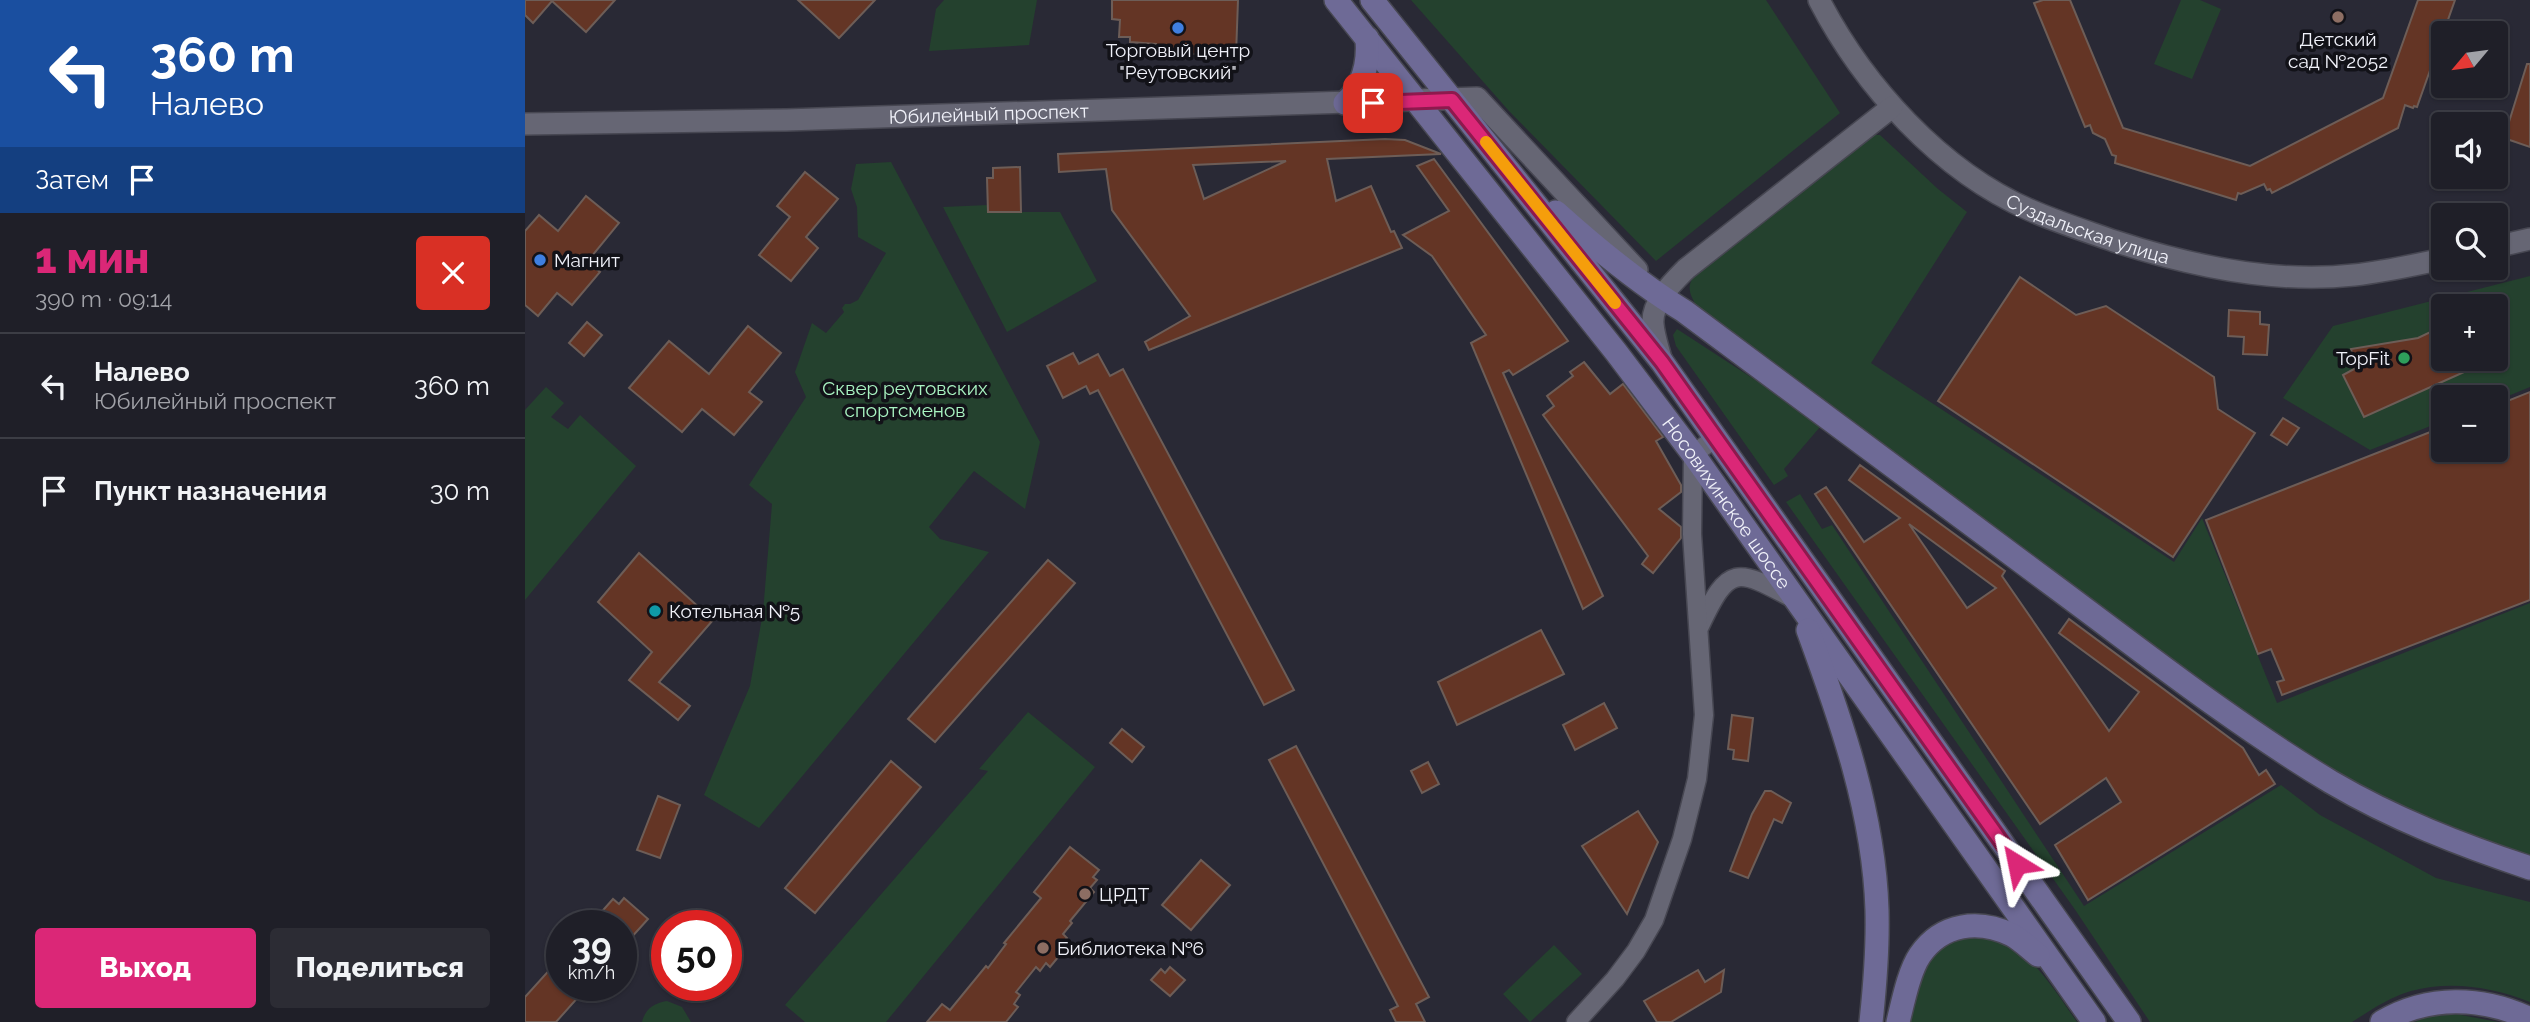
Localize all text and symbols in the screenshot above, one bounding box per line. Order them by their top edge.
marker: Детский сад №2052 [2330,9,2346,25]
marker: Торговый центр "Реутовский" [1170,20,1186,36]
north arrow [2431,21,2508,98]
map controls [2431,21,2508,462]
text: 360 m [150,26,295,83]
icon: left [35,28,126,119]
place label: Детский сад №2052 [2288,28,2388,72]
place label: Торговый центр "Реутовский" [1106,39,1250,83]
pin [1343,73,1403,133]
icon: arrive [1354,84,1392,122]
text: Налево [150,85,264,122]
street label: Юбилейный проспект [889,99,1089,128]
button: sound [2431,112,2508,189]
icon: arrive [123,161,161,199]
text: Затем [35,165,109,195]
street label: Суздальская улица [2002,189,2172,268]
button: search [2431,203,2508,280]
text: 1 мин [35,234,149,283]
button: close [416,236,490,310]
place label: Магнит [554,249,620,271]
marker: Магнит [532,252,548,268]
text: 390 m · 09:14 [35,285,172,312]
button: + [2431,294,2508,371]
place label: TopFit [2336,347,2391,369]
marker: TopFit [2396,350,2412,366]
text: Налево [94,357,190,387]
icon: left [35,367,73,405]
text: 360 m [414,371,490,401]
park label: Сквер реутовских спортсменов [822,377,988,421]
button: − [2431,385,2508,462]
text: Юбилейный проспект [94,387,336,414]
street label: Носовихинское шоссе [1658,413,1796,593]
icon: arrive [35,472,73,510]
text: Пункт назначения [94,476,327,506]
text: 30 m [430,476,490,506]
place label: Котельная №5 [669,600,800,622]
marker: Котельная №5 [647,603,663,619]
position arrow [1980,827,2054,901]
place label: ЦРДТ [1099,883,1150,905]
marker: ЦРДТ [1077,886,1093,902]
speed limit sign: 50 [651,910,742,1001]
text: 39 [571,926,612,967]
button: Выход [35,928,256,1008]
button: Поделиться [270,928,490,1008]
place label: Библиотека №6 [1057,937,1204,959]
marker: Библиотека №6 [1035,940,1051,956]
text: km/h [568,962,615,983]

